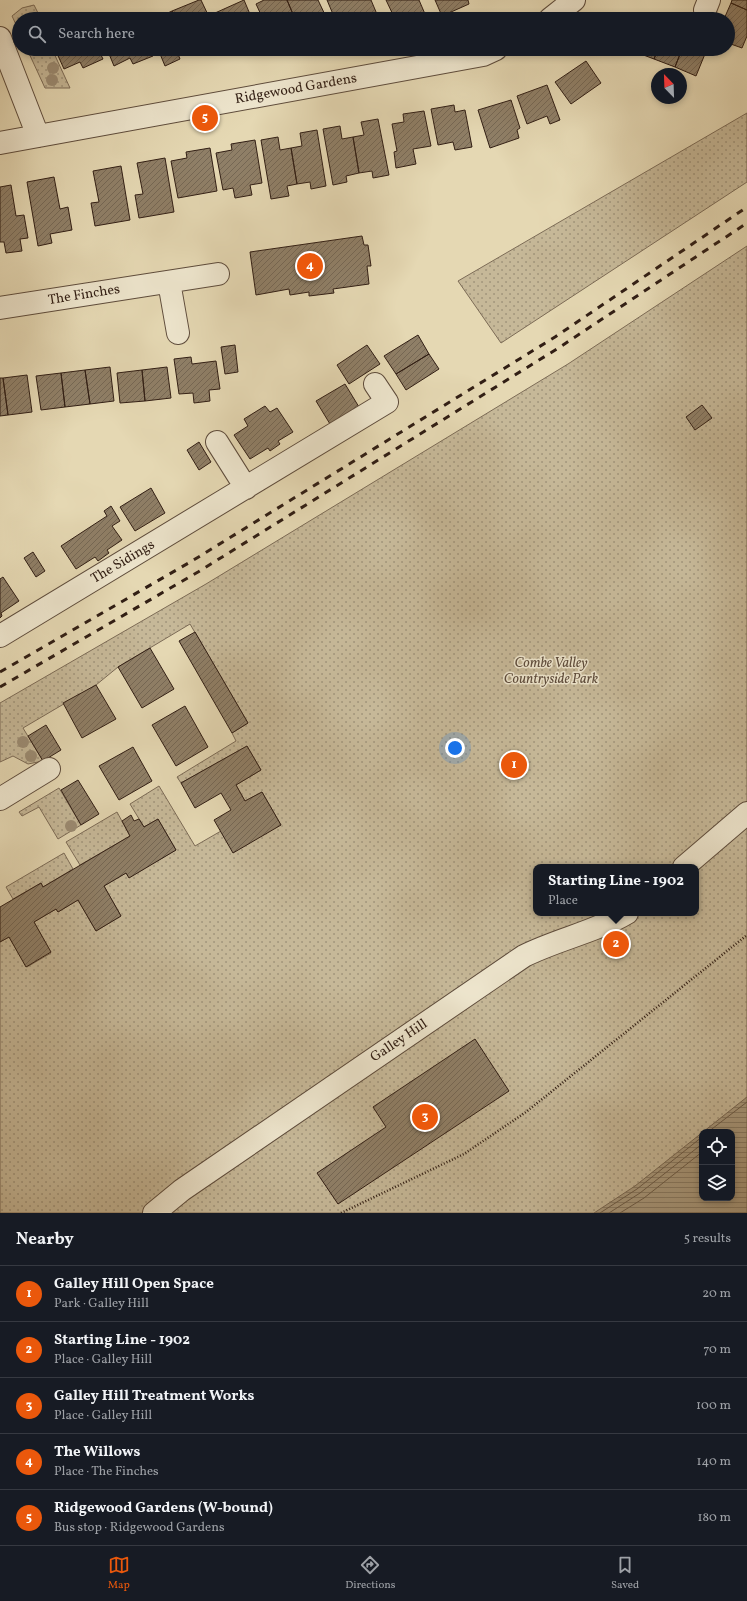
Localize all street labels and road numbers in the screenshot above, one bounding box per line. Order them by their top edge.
street label: Ridgewood Gardens [233,69,359,109]
street label: The Finches [47,280,121,310]
street label: The Sidings [88,536,158,588]
street label: Galley Hill [367,1015,431,1067]

